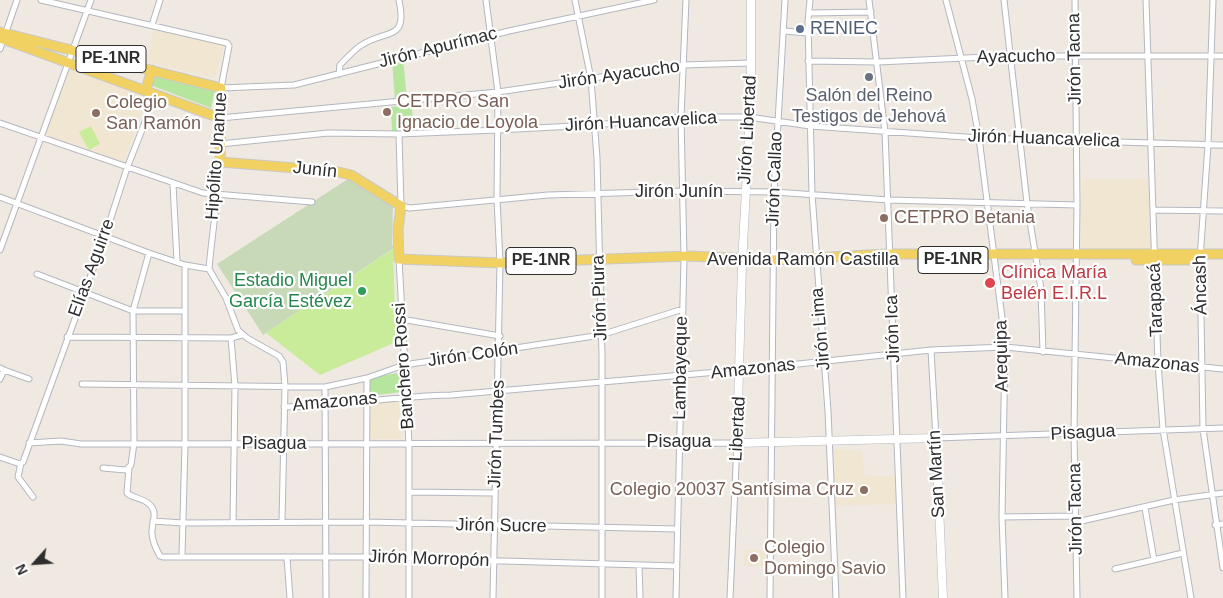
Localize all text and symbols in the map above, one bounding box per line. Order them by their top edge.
street label: Jirón Tacna [1063,13,1087,105]
place label: RENIEC [810,18,878,40]
street label: Jirón Apurímac [377,23,499,73]
marker: RENIEC [794,23,806,35]
road number: PE-1NR [76,46,146,72]
street label: Ayacucho [976,46,1056,68]
street label: Jirón Ayacucho [557,56,681,94]
marker: Salón del Reino Testigos de Jehová [863,71,875,83]
street label: Jirón Libertad [734,75,762,185]
place label: Salón del Reino Testigos de Jehová [792,85,946,128]
street label: Hipólito Unanue [202,91,232,221]
place label: CETPRO San Ignacio de Loyola [397,91,538,134]
place label: Colegio San Ramón [106,92,201,134]
marker: CETPRO San Ignacio de Loyola [381,106,393,118]
marker: Colegio San Ramón [90,107,102,119]
street label: Jirón Huancavelica [565,107,717,137]
street label: Jirón Huancavelica [968,126,1120,152]
street label: Jirón Callao [763,131,787,227]
street label: Junín [292,157,338,183]
street label: Jirón Junín [635,181,723,203]
place label: CETPRO Betania [894,207,1035,229]
marker: CETPRO Betania [878,212,890,224]
street label: Elías Aguirre [64,216,120,320]
road number: PE-1NR [918,246,988,274]
road number: PE-1NR [506,248,576,274]
street label: Avenida Ramón Castilla [707,249,899,271]
street label: Jirón Piura [588,255,612,341]
street label: Áncash [1190,255,1212,315]
place label: Clínica María Belén E.I.R.L [1001,262,1107,304]
street label: Tarapacá [1144,263,1168,337]
place label: Estadio Miguel García Estévez [229,270,352,312]
marker: Clínica María Belén E.I.R.L [983,276,997,290]
marker: Estadio Miguel García Estévez [356,285,368,297]
street label: Jirón Lima [807,287,835,371]
street label: Jirón Ica [881,295,905,363]
street label: Banchero Rossi [389,302,419,430]
street label: Lambayeque [669,316,693,420]
street label: Arequipa [991,320,1013,392]
street label: Jirón Colón [426,338,520,372]
street label: Amazonas [1114,348,1200,378]
street label: Amazonas [710,354,796,384]
street label: Jirón Tumbes [484,379,510,489]
street label: Amazonas [292,388,378,416]
street label: Libertad [726,396,750,462]
street label: Pisagua [1050,421,1116,445]
street label: San Martín [924,429,950,519]
street label: Pisagua [646,431,712,453]
street label: Pisagua [241,433,307,455]
street label: Jirón Tacna [1064,463,1088,555]
place label: Colegio 20037 Santísima Cruz [610,479,854,501]
marker: Colegio 20037 Santísima Cruz [858,484,870,496]
street label: Jirón Sucre [455,514,547,538]
place label: Colegio Domingo Savio [764,537,886,580]
north arrow [10,538,60,588]
street label: Jirón Morropón [368,546,490,572]
marker: Colegio Domingo Savio [748,552,760,564]
text: N [12,562,31,578]

